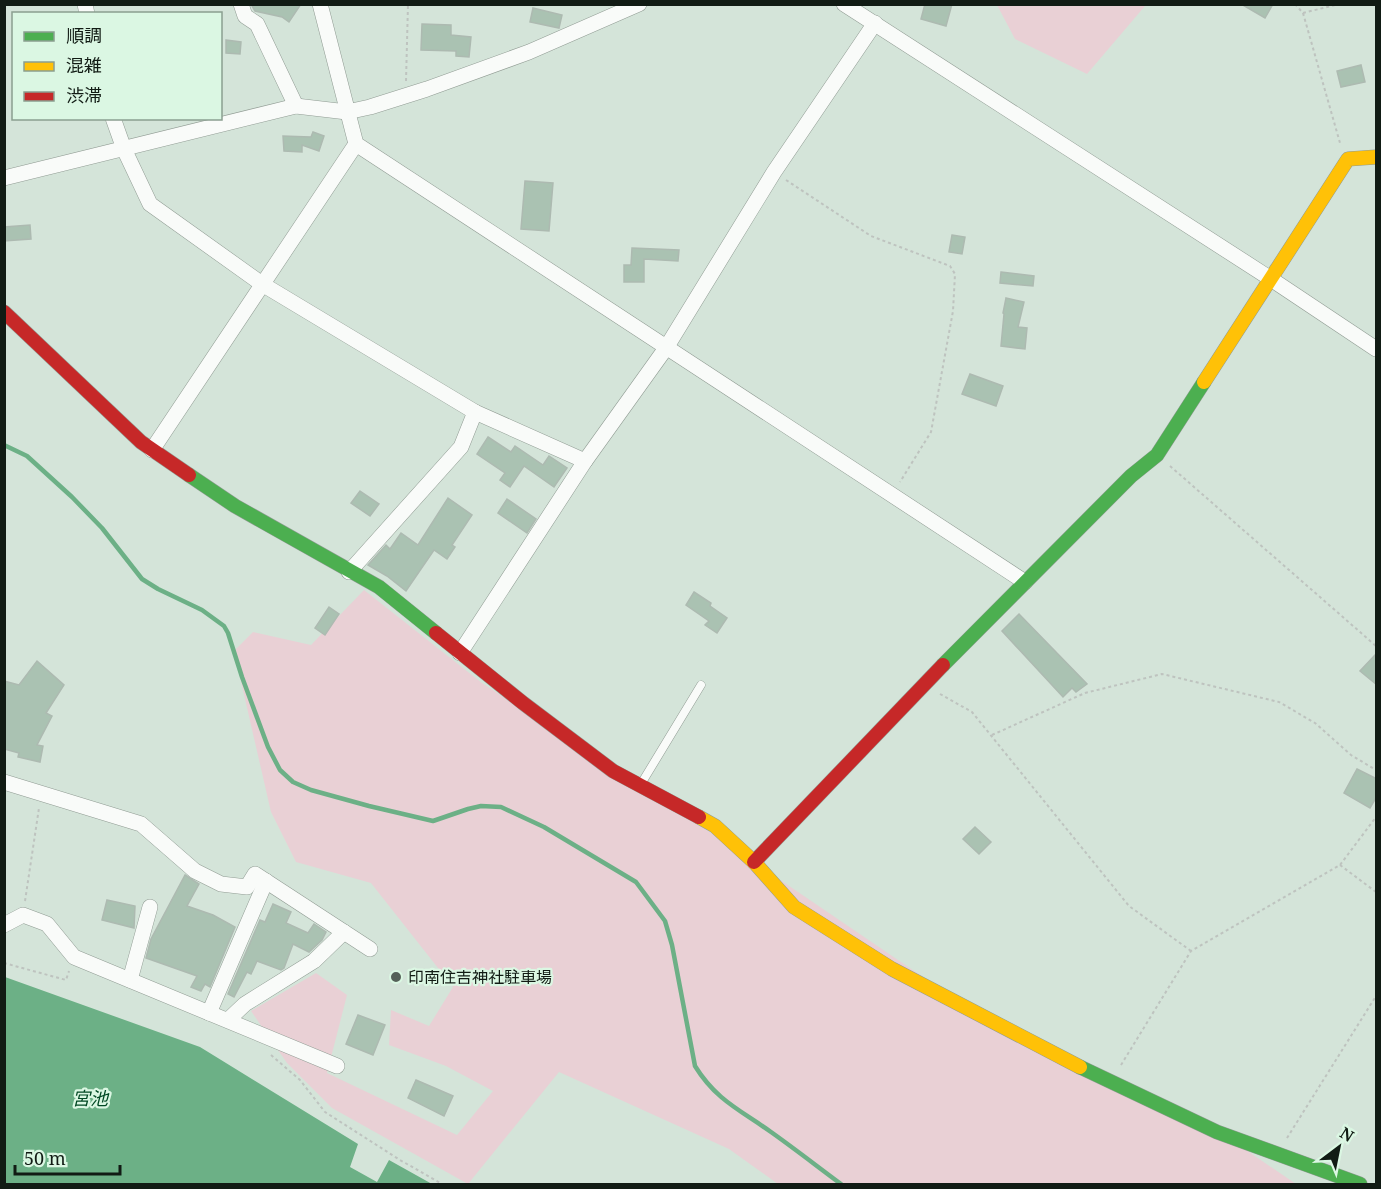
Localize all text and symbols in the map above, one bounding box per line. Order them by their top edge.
legend [12,12,222,120]
text: 順調 [66,23,102,47]
text: 混雑 [66,53,102,77]
text: 渋滞 [66,83,102,107]
place label: 印南住吉神社駐車場 [408,966,552,988]
marker: 印南住吉神社駐車場 [389,970,403,984]
water label: 宮池 [72,1086,110,1110]
north arrow [1309,1117,1369,1177]
text: N [1336,1122,1358,1147]
scale bar [15,1138,120,1176]
text: 50 m [24,1146,66,1170]

